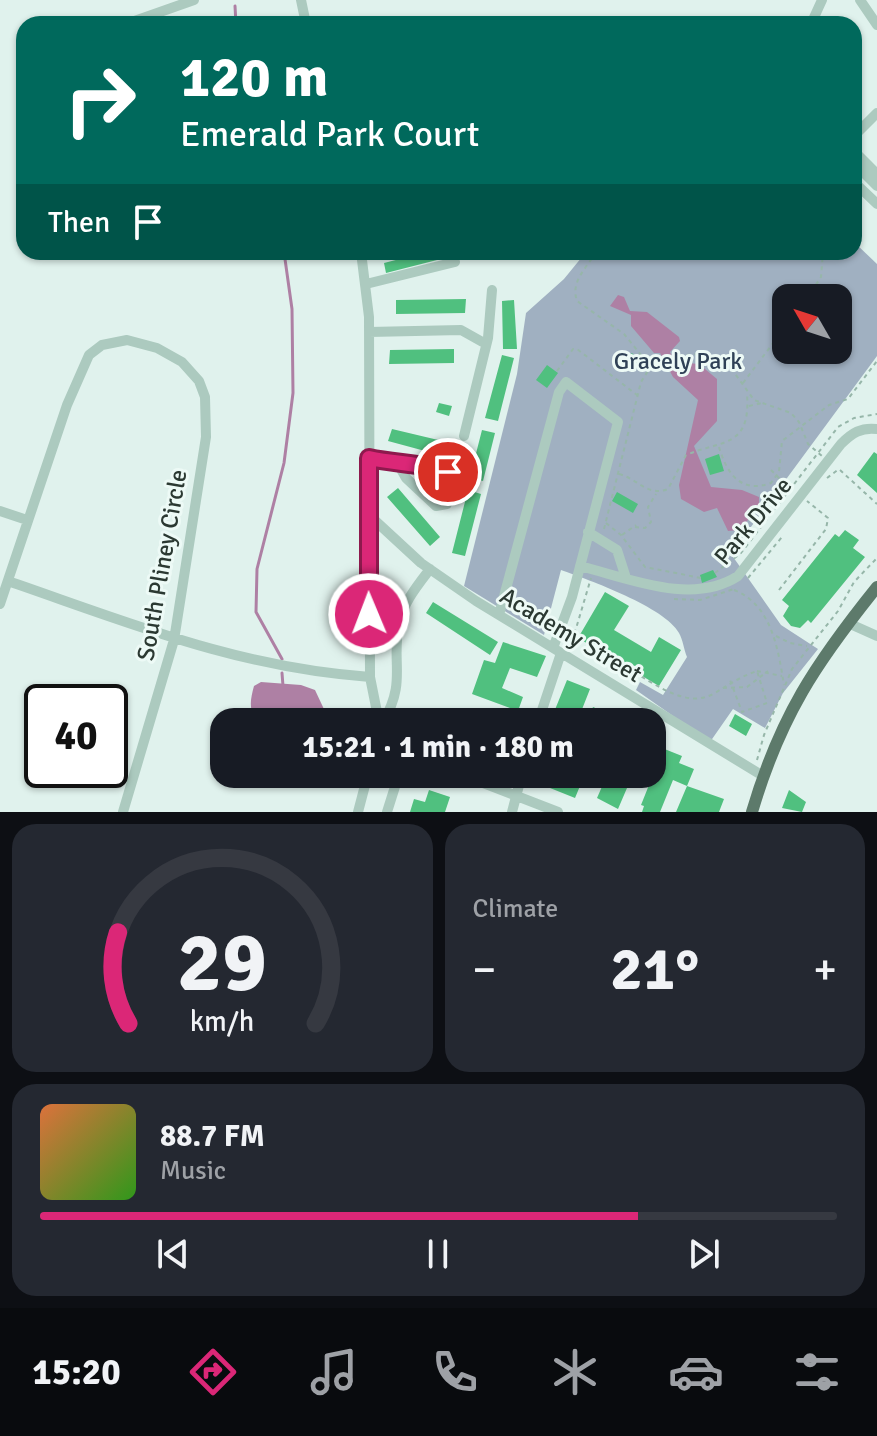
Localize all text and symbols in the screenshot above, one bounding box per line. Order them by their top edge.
text: 120 m [180,43,328,112]
icon: right [48,48,152,152]
text: Emerald Park Court [180,112,479,157]
icon: arrive [126,200,170,244]
text: Then [48,204,110,241]
north arrow [772,284,852,364]
map controls [772,284,852,364]
park label: Gracely Park [614,346,742,376]
pin [414,438,482,506]
icon: arrive [426,450,470,494]
street label: South Pliney Circle [130,467,194,663]
street label: Park Drive [708,471,798,571]
position arrow [327,572,411,656]
street label: Academy Street [495,581,647,689]
speed limit sign: 40 [24,684,128,788]
text: 15:21 · 1 min · 180 m [302,729,574,766]
text: Climate [473,893,558,925]
text: 29 [177,912,267,1014]
text: 21° [610,933,699,1007]
text: − [473,943,496,997]
text: + [813,943,837,997]
text: km/h [190,1004,255,1039]
text: 88.7 FM [160,1118,265,1155]
text: Music [160,1155,226,1187]
icon: previous [151,1232,195,1276]
icon: pause [416,1232,460,1276]
icon: next [682,1232,726,1276]
icon: directions [185,1344,241,1400]
icon: music [306,1344,362,1400]
icon: phone [427,1344,483,1400]
icon: climate [547,1344,603,1400]
icon: car [668,1344,724,1400]
icon: filters [789,1344,845,1400]
text: 15:20 [32,1350,121,1395]

